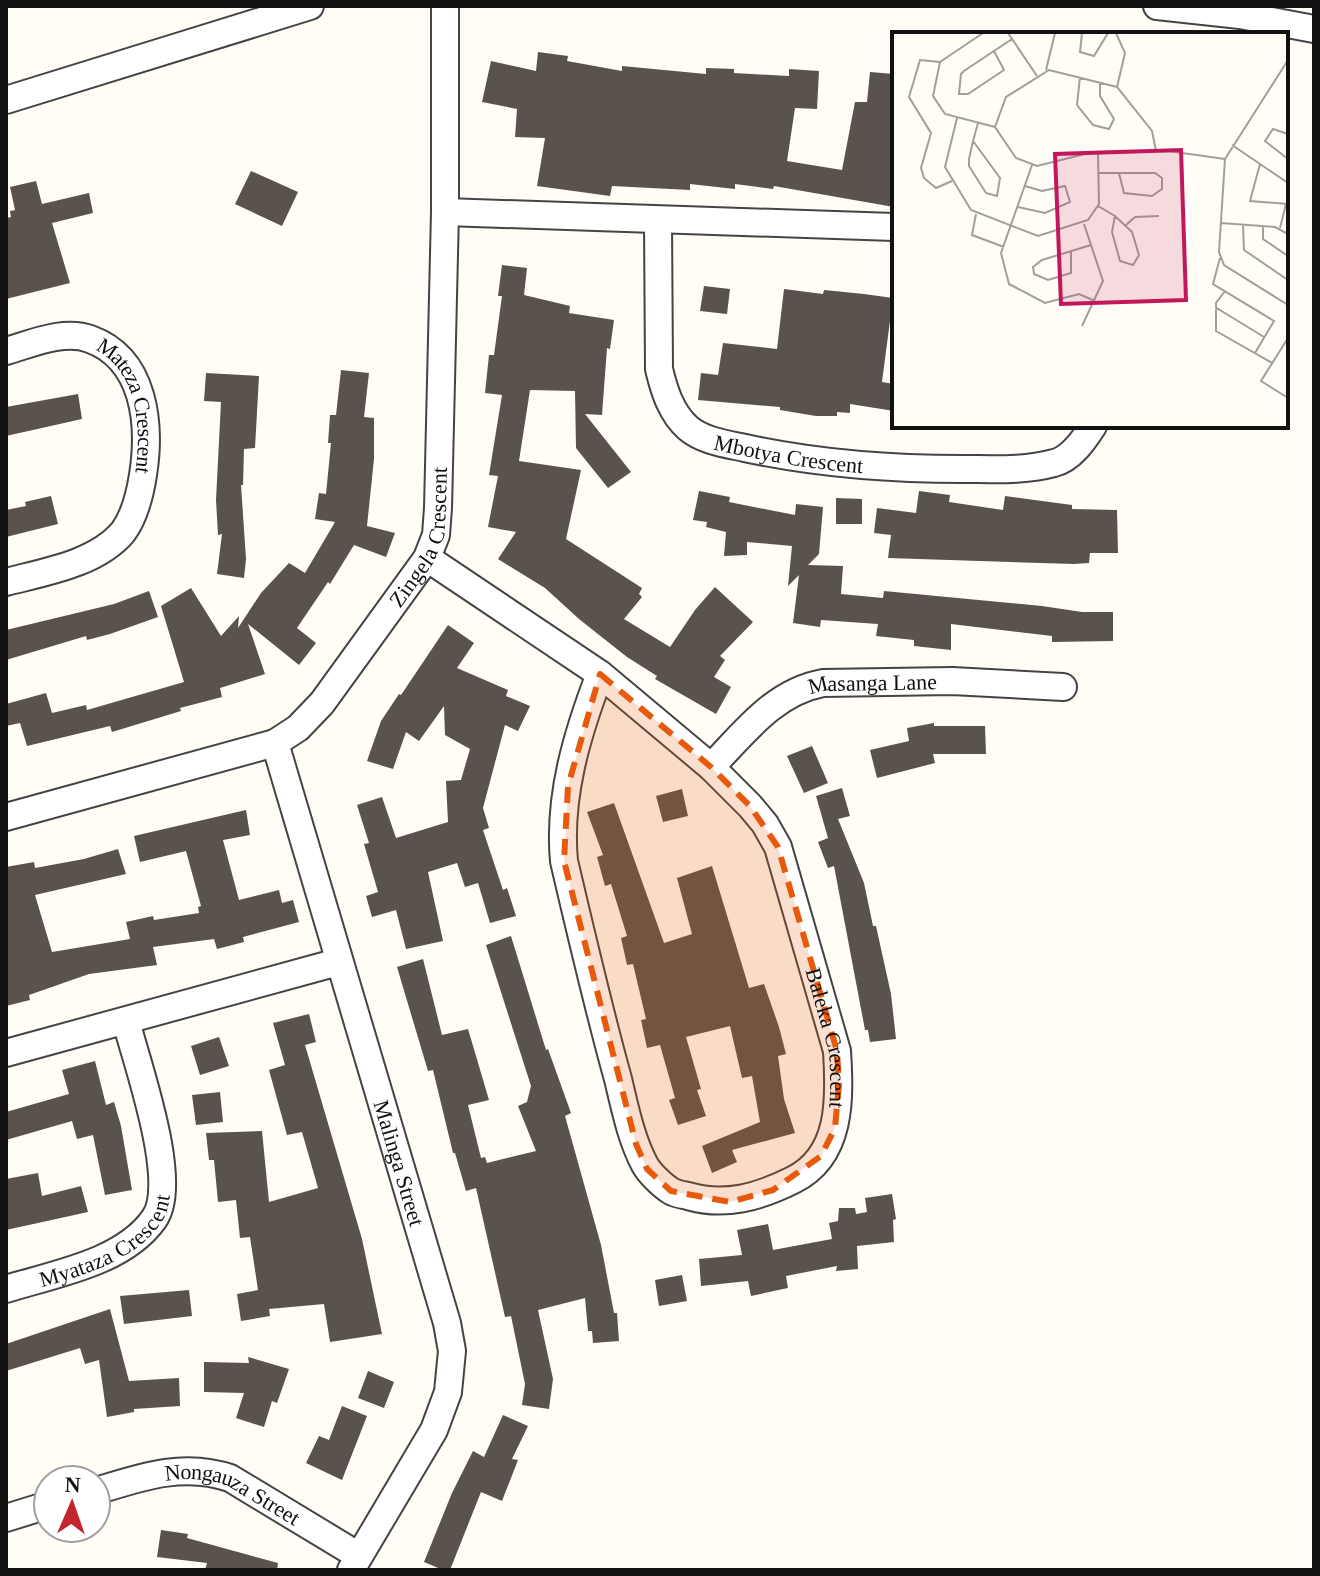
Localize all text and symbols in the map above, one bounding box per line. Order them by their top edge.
inset map [892,32,1288,428]
street label: Mateza Crescent [92,333,158,475]
street label: Mbotya Crescent [712,430,864,478]
street label: Zingela Crescent [384,467,452,612]
street label: Masanga Lane [805,669,937,699]
street label: Baleka Crescent [801,965,850,1109]
street label: Malinga Street [369,1097,430,1229]
street label: Myataza Crescent [36,1193,175,1292]
street label: Nongauza Street [163,1459,304,1530]
north arrow [32,1464,112,1544]
text: N [64,1472,81,1497]

